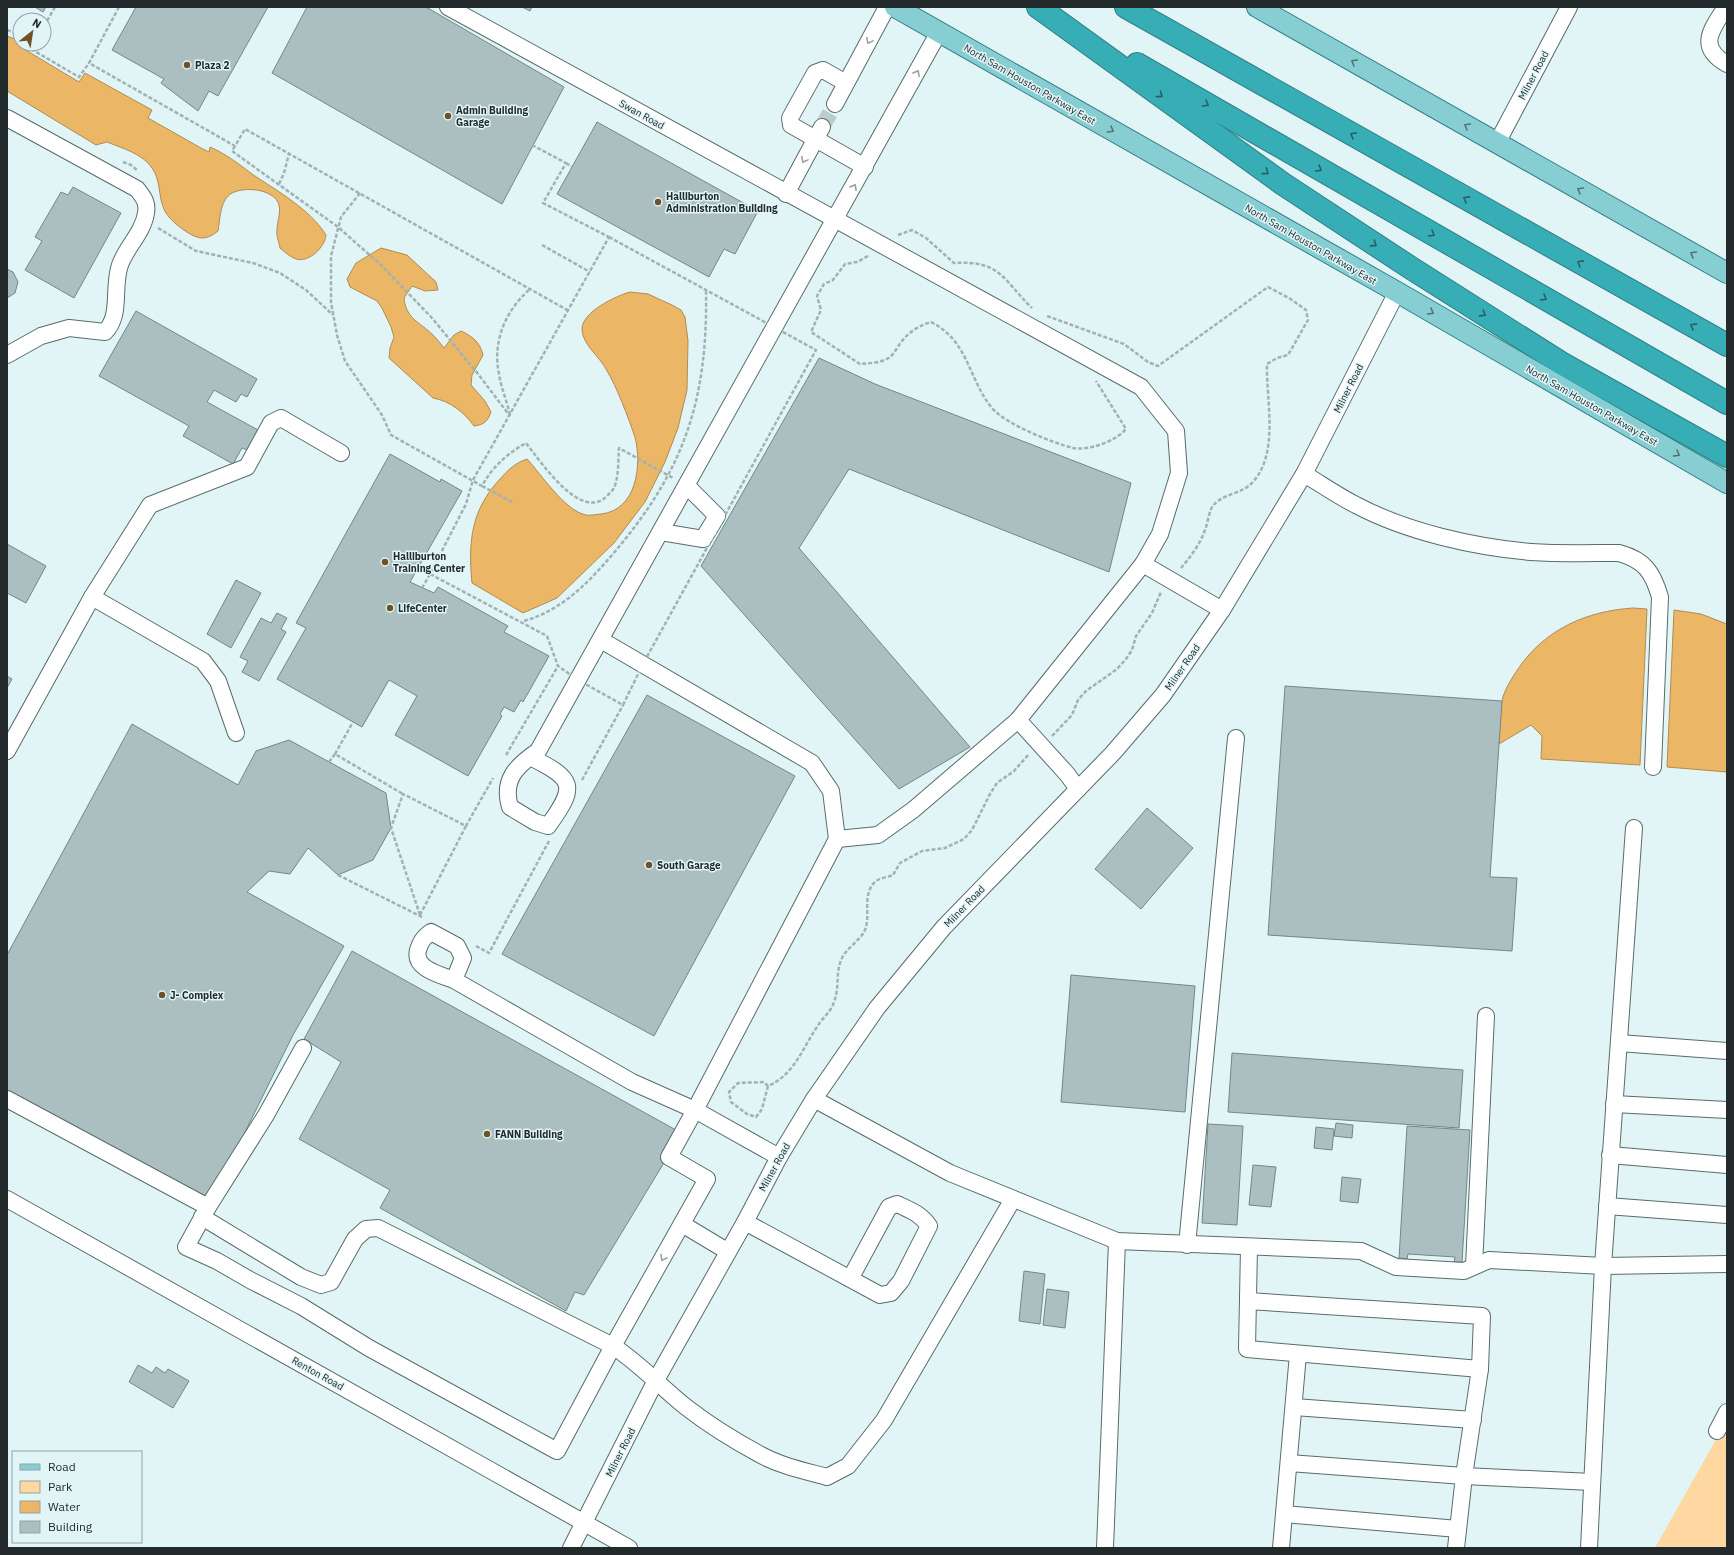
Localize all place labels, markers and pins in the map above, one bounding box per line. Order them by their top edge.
place label: Plaza 2 [195,59,230,72]
marker: Plaza 2 [182,60,192,70]
place label: Admin Building Garage [456,104,528,129]
marker: Admin Building Garage [443,111,453,121]
place label: Halliburton Administration Building [666,190,778,215]
marker: Halliburton Administration Building [653,197,663,207]
place label: Halliburton Training Center [393,550,465,575]
marker: Halliburton Training Center [380,557,390,567]
place label: LifeCenter [398,602,447,615]
marker: LifeCenter [385,603,395,613]
place label: South Garage [657,859,721,872]
marker: South Garage [644,860,654,870]
place label: J- Complex [170,989,224,1002]
marker: J- Complex [157,990,167,1000]
place label: FANN Building [495,1128,563,1141]
marker: FANN Building [482,1129,492,1139]

